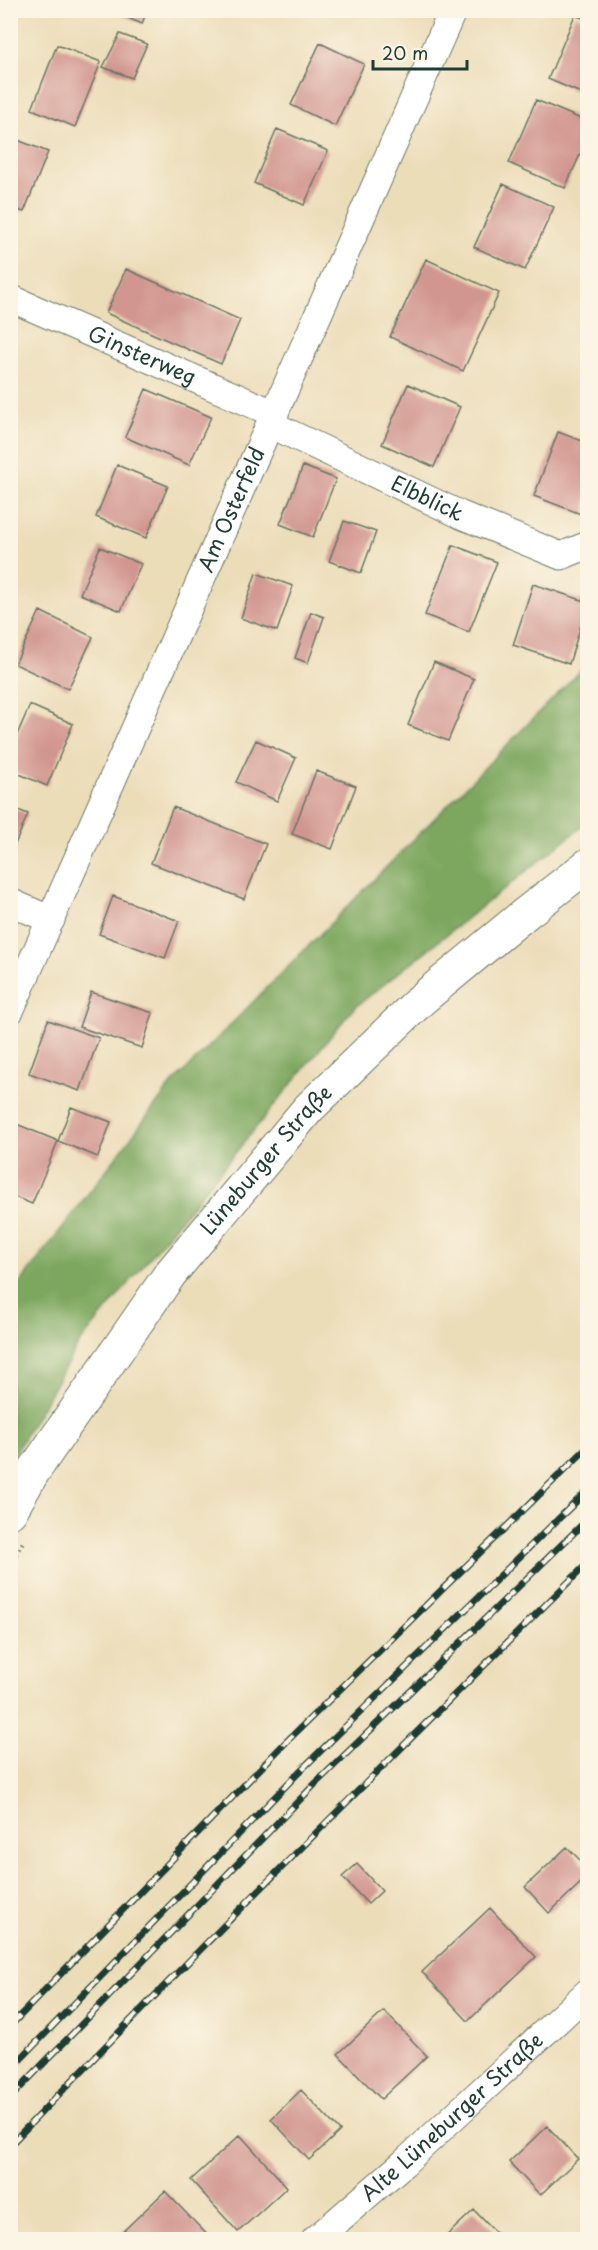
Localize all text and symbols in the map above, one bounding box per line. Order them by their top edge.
scale bar [373,33,468,71]
text: 20 m [382,39,428,66]
street label: Ginsterweg [83,316,202,392]
street label: Am Osterfeld [188,442,272,577]
street label: Elbblick [386,466,470,528]
street label: Lüneburger Straße [191,1076,338,1241]
street label: Alte Lüneburger Straße [353,2024,549,2208]

